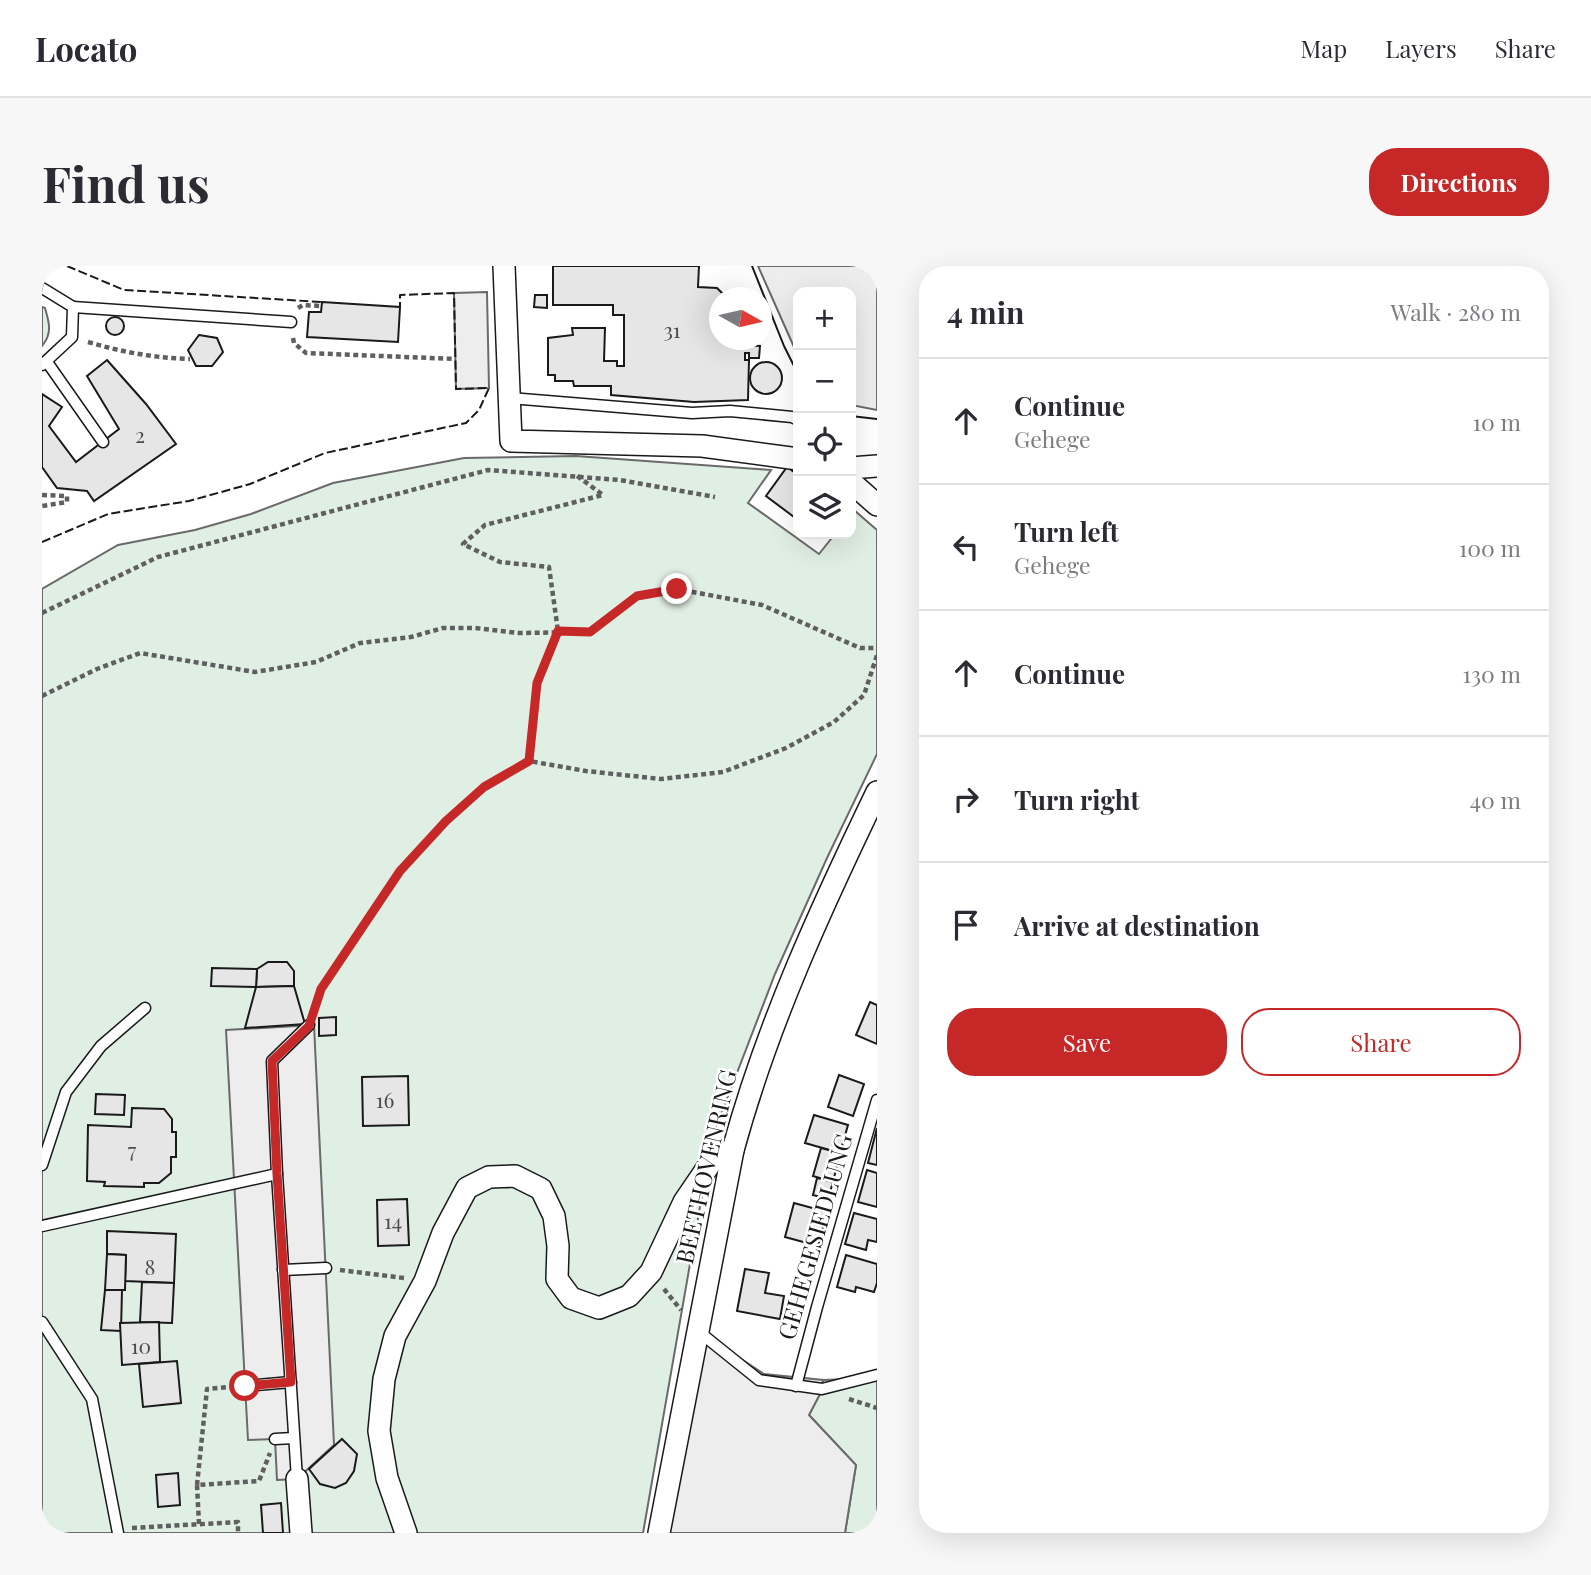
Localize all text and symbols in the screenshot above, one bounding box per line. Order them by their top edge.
text: Locato [35,26,137,70]
text: Map [1301,32,1347,64]
text: Layers [1385,32,1457,64]
text: Share [1495,32,1556,64]
button: Directions [1369,148,1549,216]
text: Find us [42,150,210,215]
north arrow [709,287,772,350]
map controls [793,287,856,539]
button: + [793,287,856,350]
text: 4 min [947,292,1025,332]
text: Walk · 280 m [1390,296,1521,327]
house number: 31 [663,315,681,343]
button: − [793,350,856,413]
text: Continue [1014,388,1125,423]
icon: ahead [947,402,985,440]
text: 10 m [1473,406,1521,437]
button: locate [793,413,856,476]
house number: 2 [135,420,145,448]
text: Gehege [1014,423,1091,454]
button: layers [793,476,856,539]
text: Turn left [1014,514,1119,549]
icon: left [947,528,985,566]
text: 100 m [1459,532,1521,563]
text: Gehege [1014,549,1091,580]
route end [661,573,692,604]
icon: ahead [947,654,985,692]
text: Continue [1014,656,1125,691]
text: 130 m [1463,658,1521,689]
icon: right [947,780,985,818]
text: Turn right [1014,782,1140,817]
text: 40 m [1470,784,1521,815]
icon: arrive [947,906,985,944]
text: Arrive at destination [1014,908,1260,943]
button: Save [947,1008,1227,1076]
button: Share [1241,1008,1521,1076]
street label: BEETHOVENRING [667,1066,743,1267]
house number: 16 [376,1085,394,1113]
street label: GEHEGESIEDLUNG [769,1130,859,1343]
house number: 7 [128,1135,137,1163]
house number: 14 [384,1206,402,1234]
house number: 8 [145,1252,155,1280]
house number: 10 [131,1331,151,1359]
route start [229,1370,260,1401]

